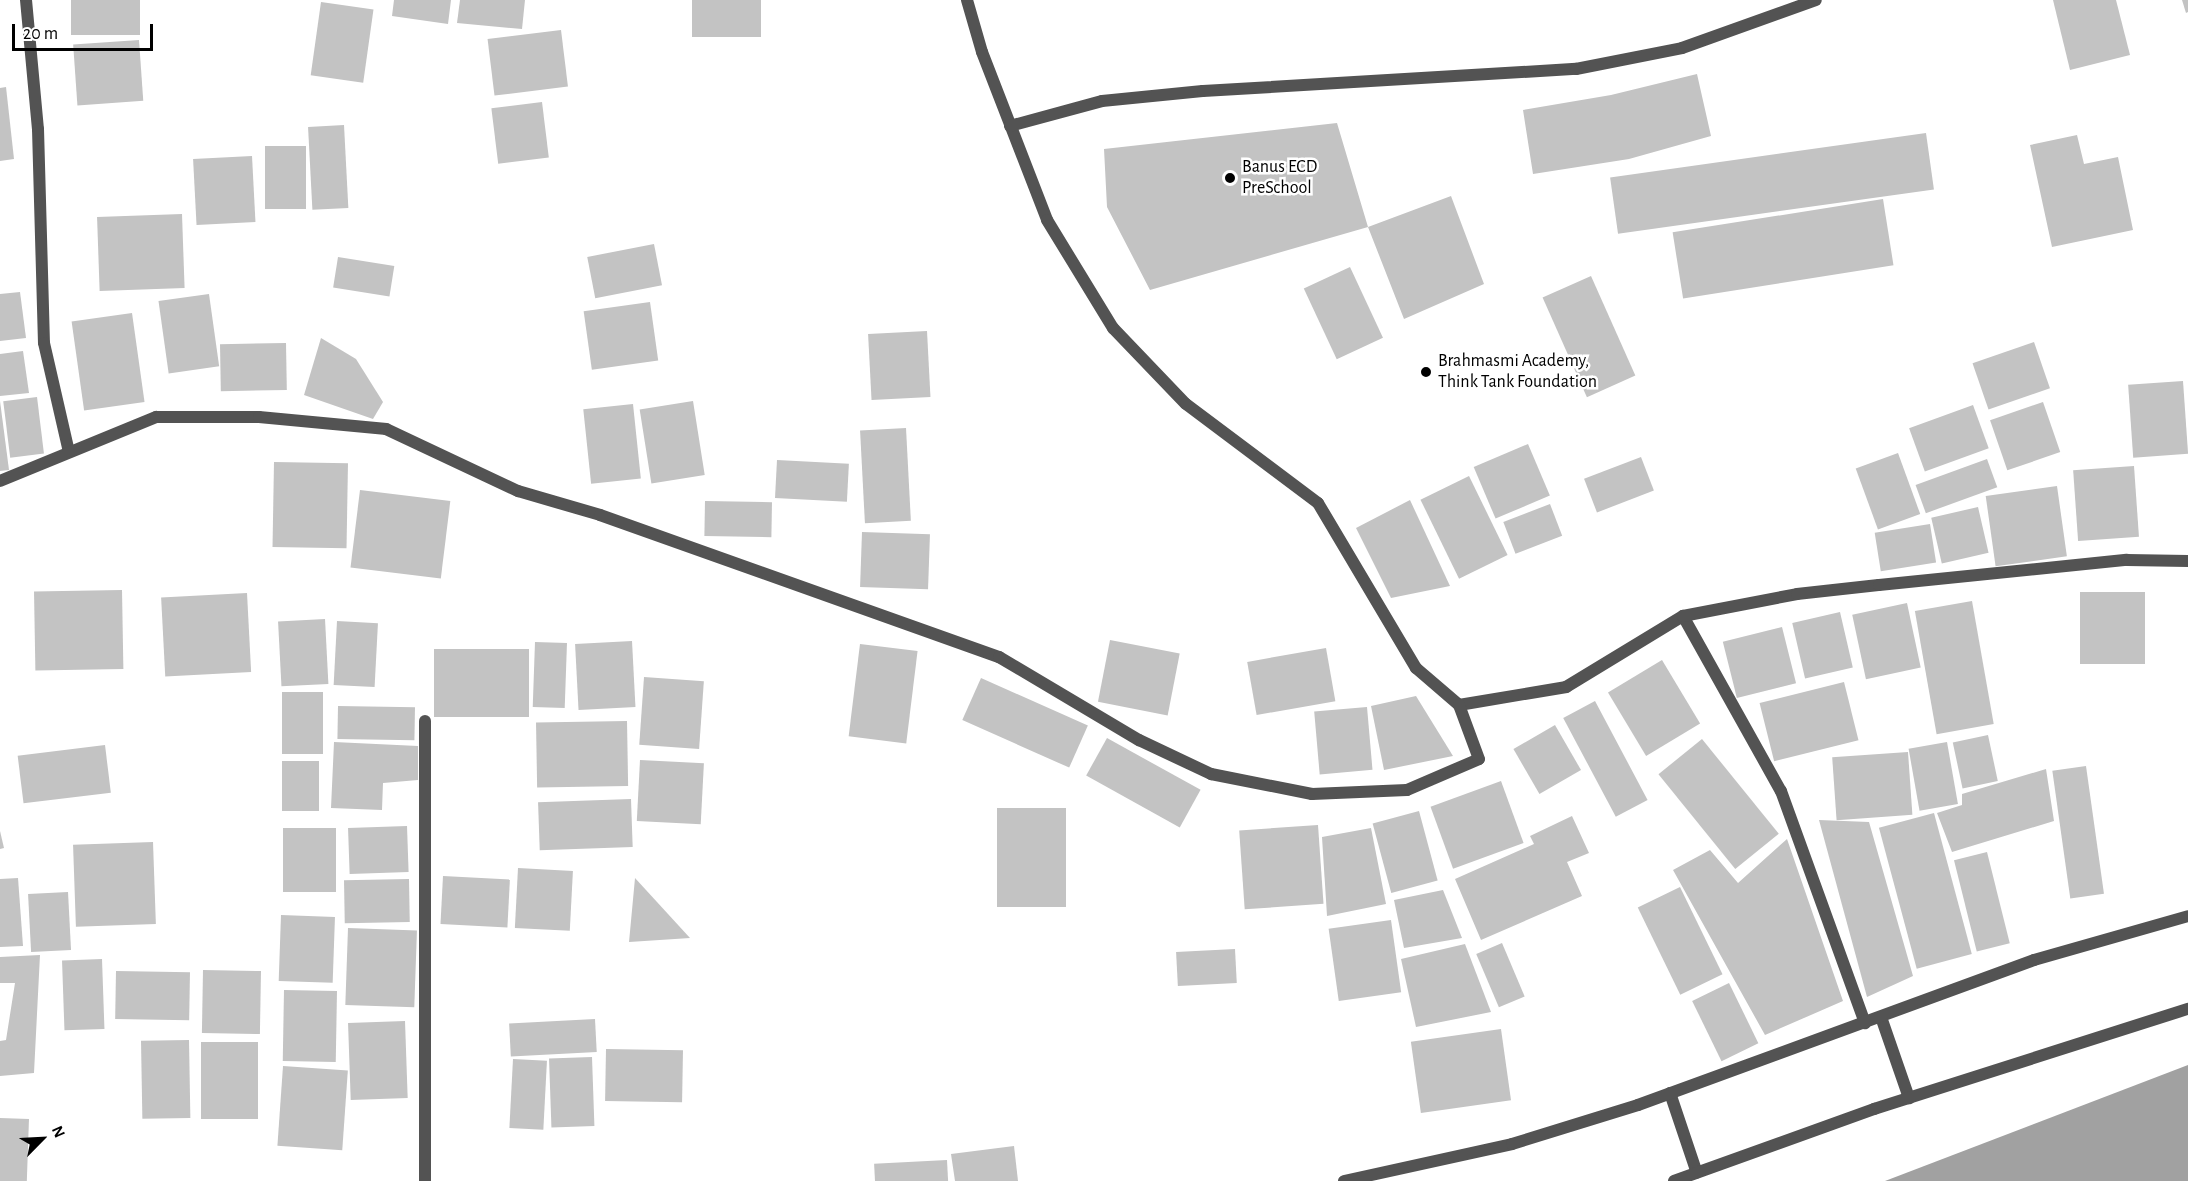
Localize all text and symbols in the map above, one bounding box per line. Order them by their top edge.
scale bar [15,12,156,50]
text: 20 m [23,25,58,43]
place label: Banus ECD PreSchool [1242,157,1317,200]
marker: Banus ECD PreSchool [1223,171,1237,185]
place label: Brahmasmi Academy, Think Tank Foundation [1438,351,1597,394]
marker: Brahmasmi Academy, Think Tank Foundation [1419,365,1433,379]
north arrow [12,1109,72,1169]
text: N [49,1123,68,1140]

